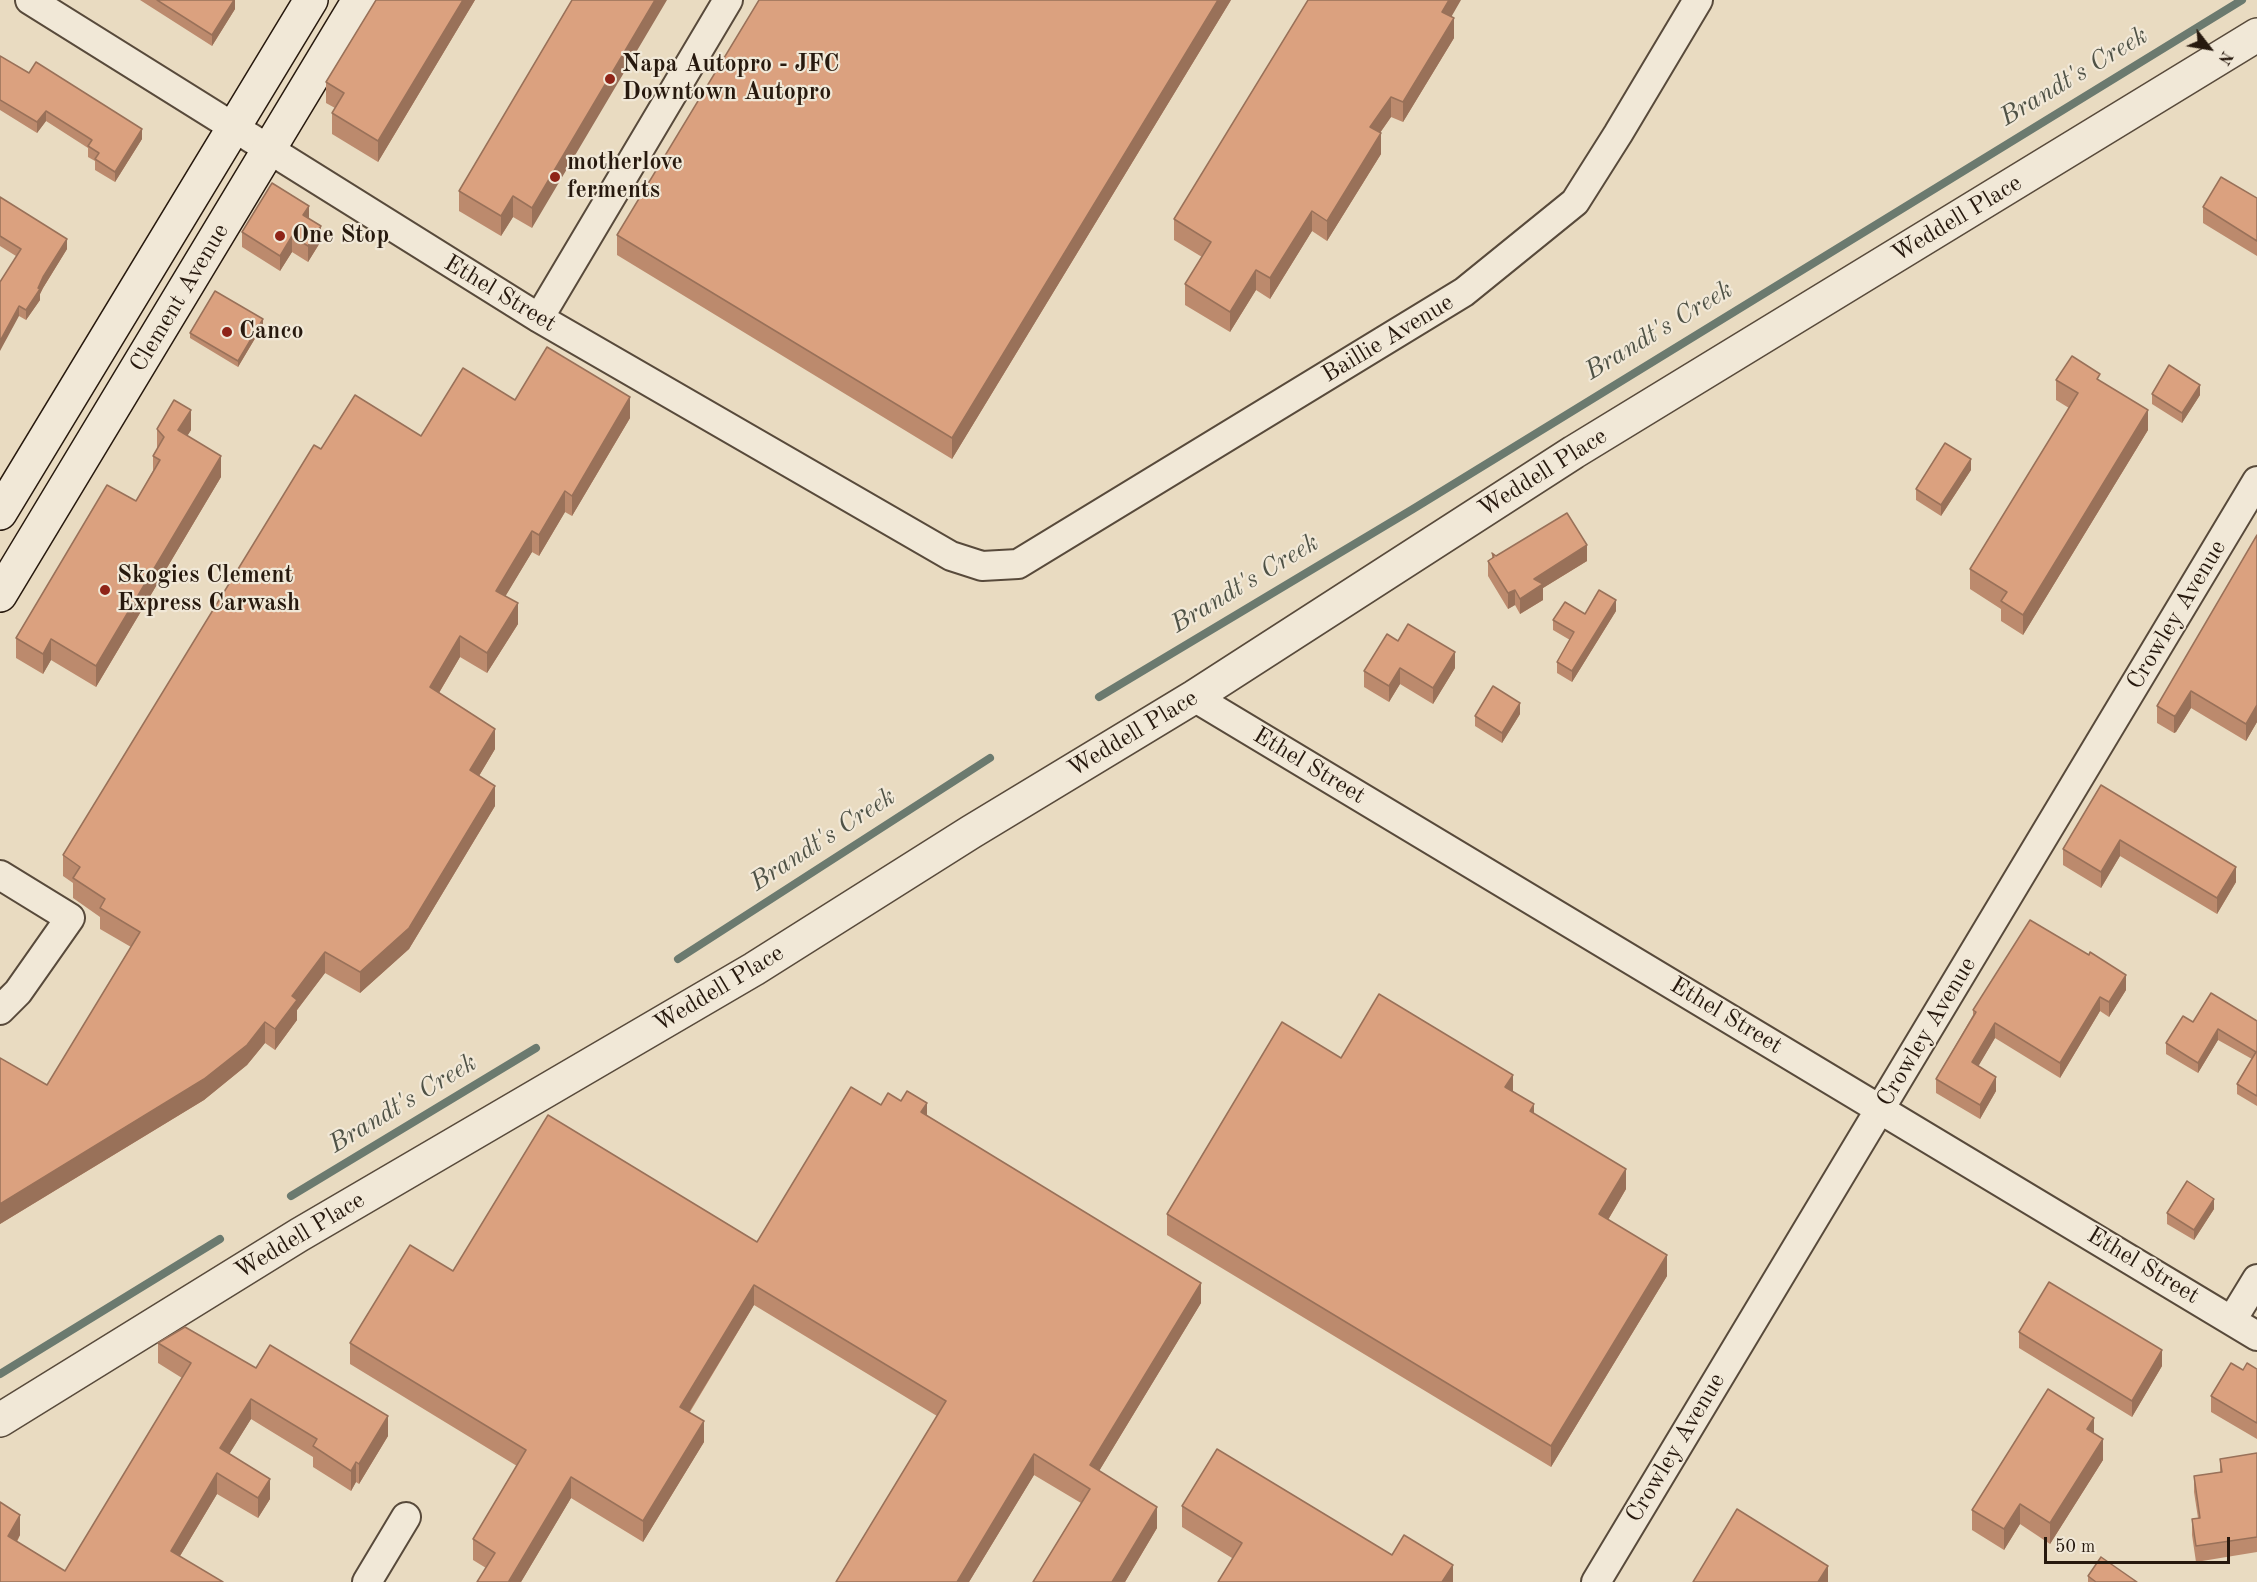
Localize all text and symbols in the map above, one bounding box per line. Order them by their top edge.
north arrow [2179,18,2239,78]
water label: Brandt's Creek [1994,21,2154,133]
text: N [2214,48,2234,67]
place label: Napa Autopro - JFC Downtown Autopro [622,51,839,107]
marker: Napa Autopro - JFC Downtown Autopro [603,72,617,86]
place label: motherlove ferments [567,149,683,205]
street label: Weddell Place [1887,169,2027,269]
marker: motherlove ferments [548,170,562,184]
street label: Clement Avenue [124,219,236,377]
place label: One Stop [292,222,389,250]
marker: One Stop [273,229,287,243]
street label: Ethel Street [439,249,561,339]
water label: Brandt's Creek [1579,275,1739,387]
street label: Baillie Avenue [1317,288,1459,390]
place label: Canco [239,318,304,346]
marker: Canco [220,325,234,339]
street label: Weddell Place [1473,422,1613,524]
water label: Brandt's Creek [1165,528,1325,640]
street label: Crowley Avenue [2121,535,2233,695]
place label: Skogies Clement Express Carwash [117,562,300,618]
marker: Skogies Clement Express Carwash [98,583,112,597]
street label: Weddell Place [1063,684,1203,784]
street label: Ethel Street [1248,721,1370,811]
water label: Brandt's Creek [744,781,902,899]
street label: Weddell Place [649,939,789,1039]
street label: Crowley Avenue [1871,952,1983,1112]
street label: Ethel Street [1665,971,1787,1061]
water label: Brandt's Creek [323,1048,483,1160]
street label: Weddell Place [230,1186,370,1286]
street label: Ethel Street [2082,1221,2204,1311]
street label: Crowley Avenue [1620,1368,1732,1528]
scale bar [2047,1525,2233,1563]
text: 50 m [2055,1538,2095,1556]

